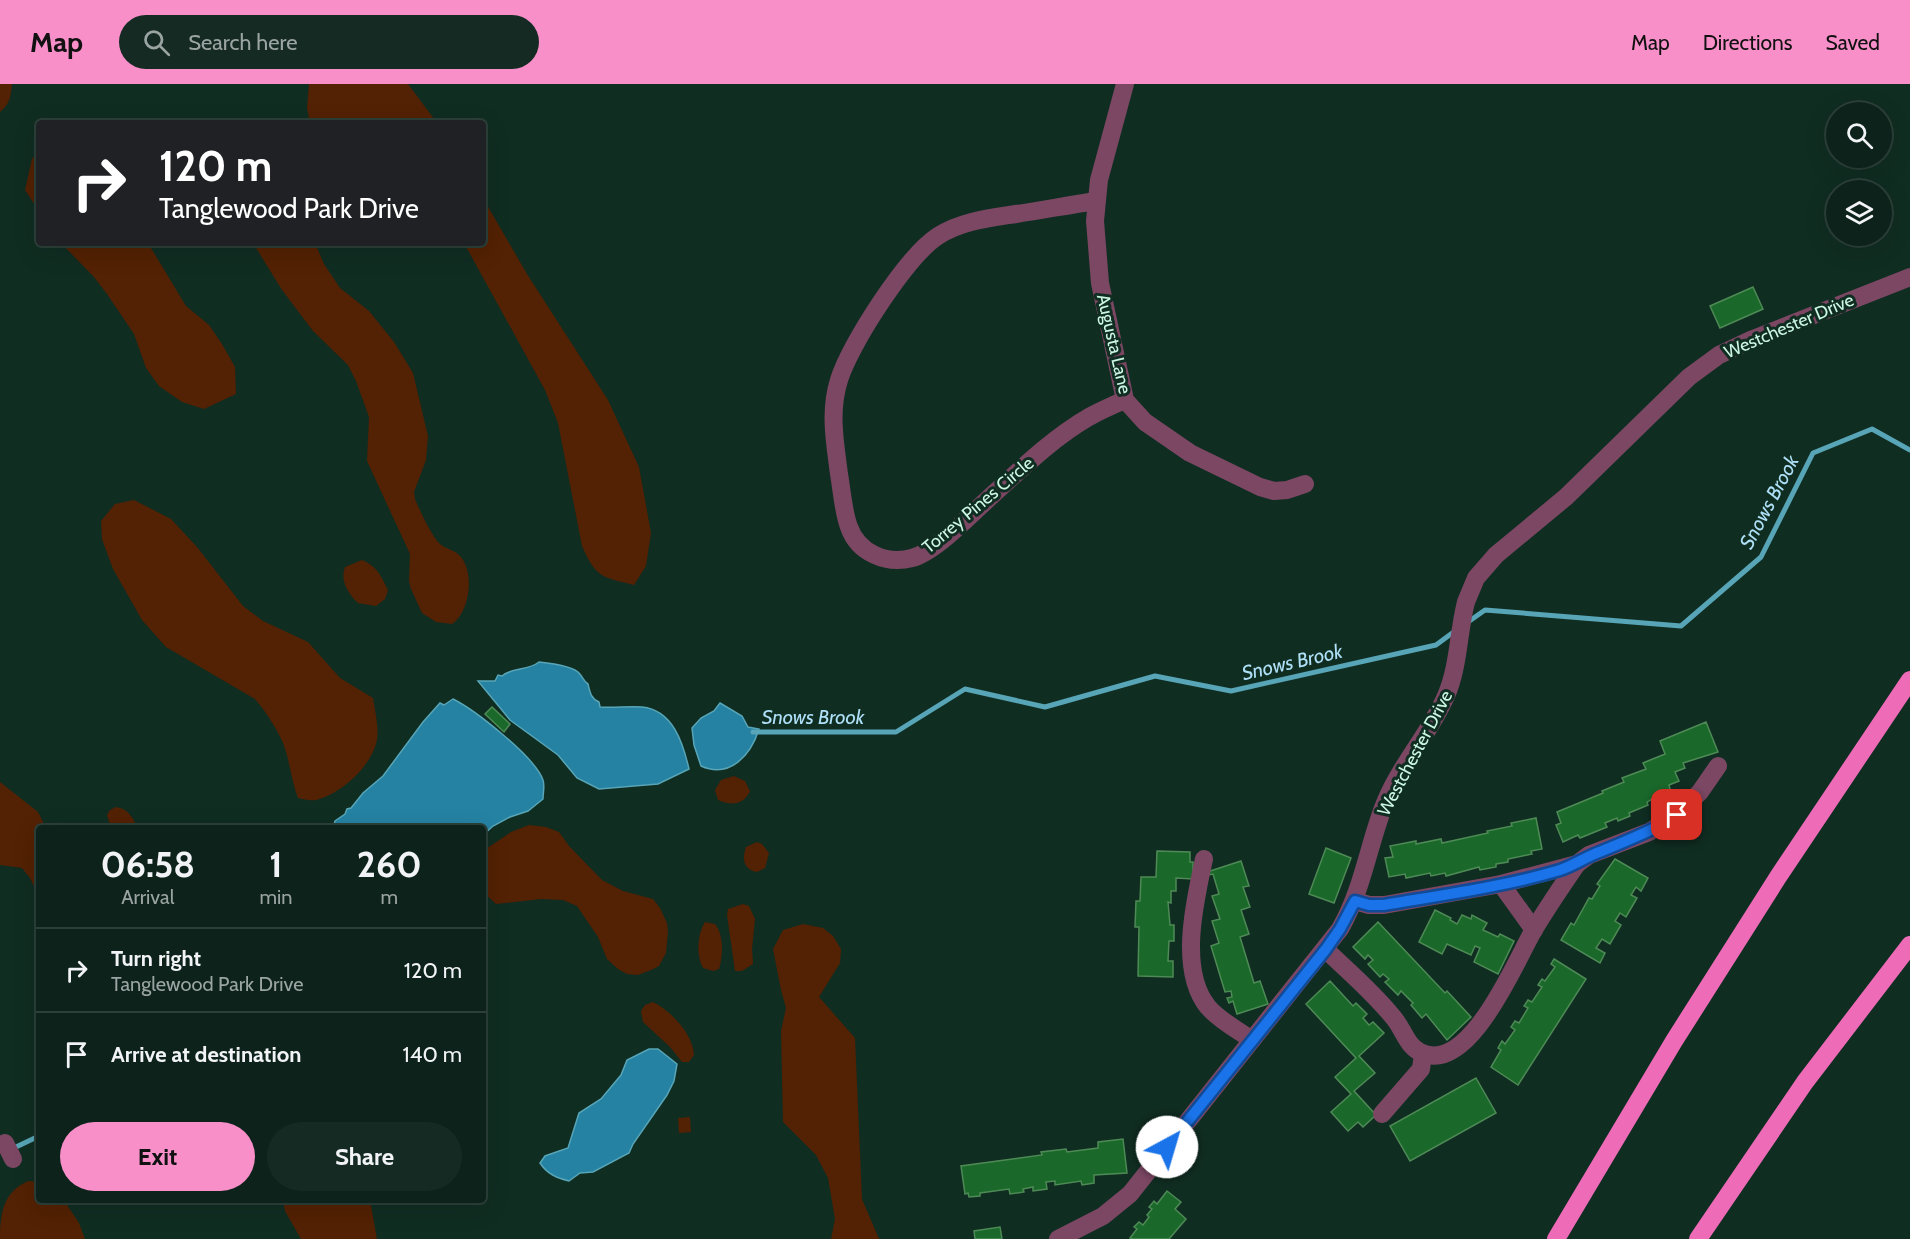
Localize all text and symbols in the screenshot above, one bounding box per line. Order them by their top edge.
search box [119,15,539,69]
text: Map [30,25,83,59]
icon: search [140,26,173,59]
text: Search here [188,29,297,56]
text: Map [1631,30,1670,55]
text: Directions [1703,30,1792,55]
text: Saved [1825,30,1880,55]
map controls [1826,102,1892,246]
button: search [1826,102,1892,168]
text: 120 m [159,140,272,192]
icon: right [60,144,138,222]
button: layers [1826,180,1892,246]
text: Tanglewood Park Drive [159,192,419,225]
street label: Westchester Drive [1721,289,1857,363]
street label: Augusta Lane [1092,292,1136,396]
water label: Snows Brook [1734,450,1804,553]
street label: Torrey Pines Circle [918,452,1038,558]
water label: Snows Brook [1239,638,1346,685]
street label: Westchester Drive [1373,687,1457,819]
water label: Snows Brook [762,705,866,729]
pin [1651,789,1702,840]
icon: arrive [1660,798,1693,831]
text: 06:58 [100,842,195,886]
text: 1 [269,842,283,886]
text: 260 [357,842,422,886]
text: Arrival [121,885,174,909]
text: min [260,885,292,909]
text: m [380,885,398,909]
text: Turn right [111,945,201,972]
icon: right [60,954,93,987]
text: 120 m [404,957,462,984]
text: Tanglewood Park Drive [111,972,303,996]
icon: arrive [60,1038,93,1071]
text: Arrive at destination [111,1041,301,1068]
text: 140 m [403,1041,462,1068]
position arrow [1135,1115,1199,1179]
button: Exit [60,1122,255,1191]
button: Share [267,1122,462,1191]

